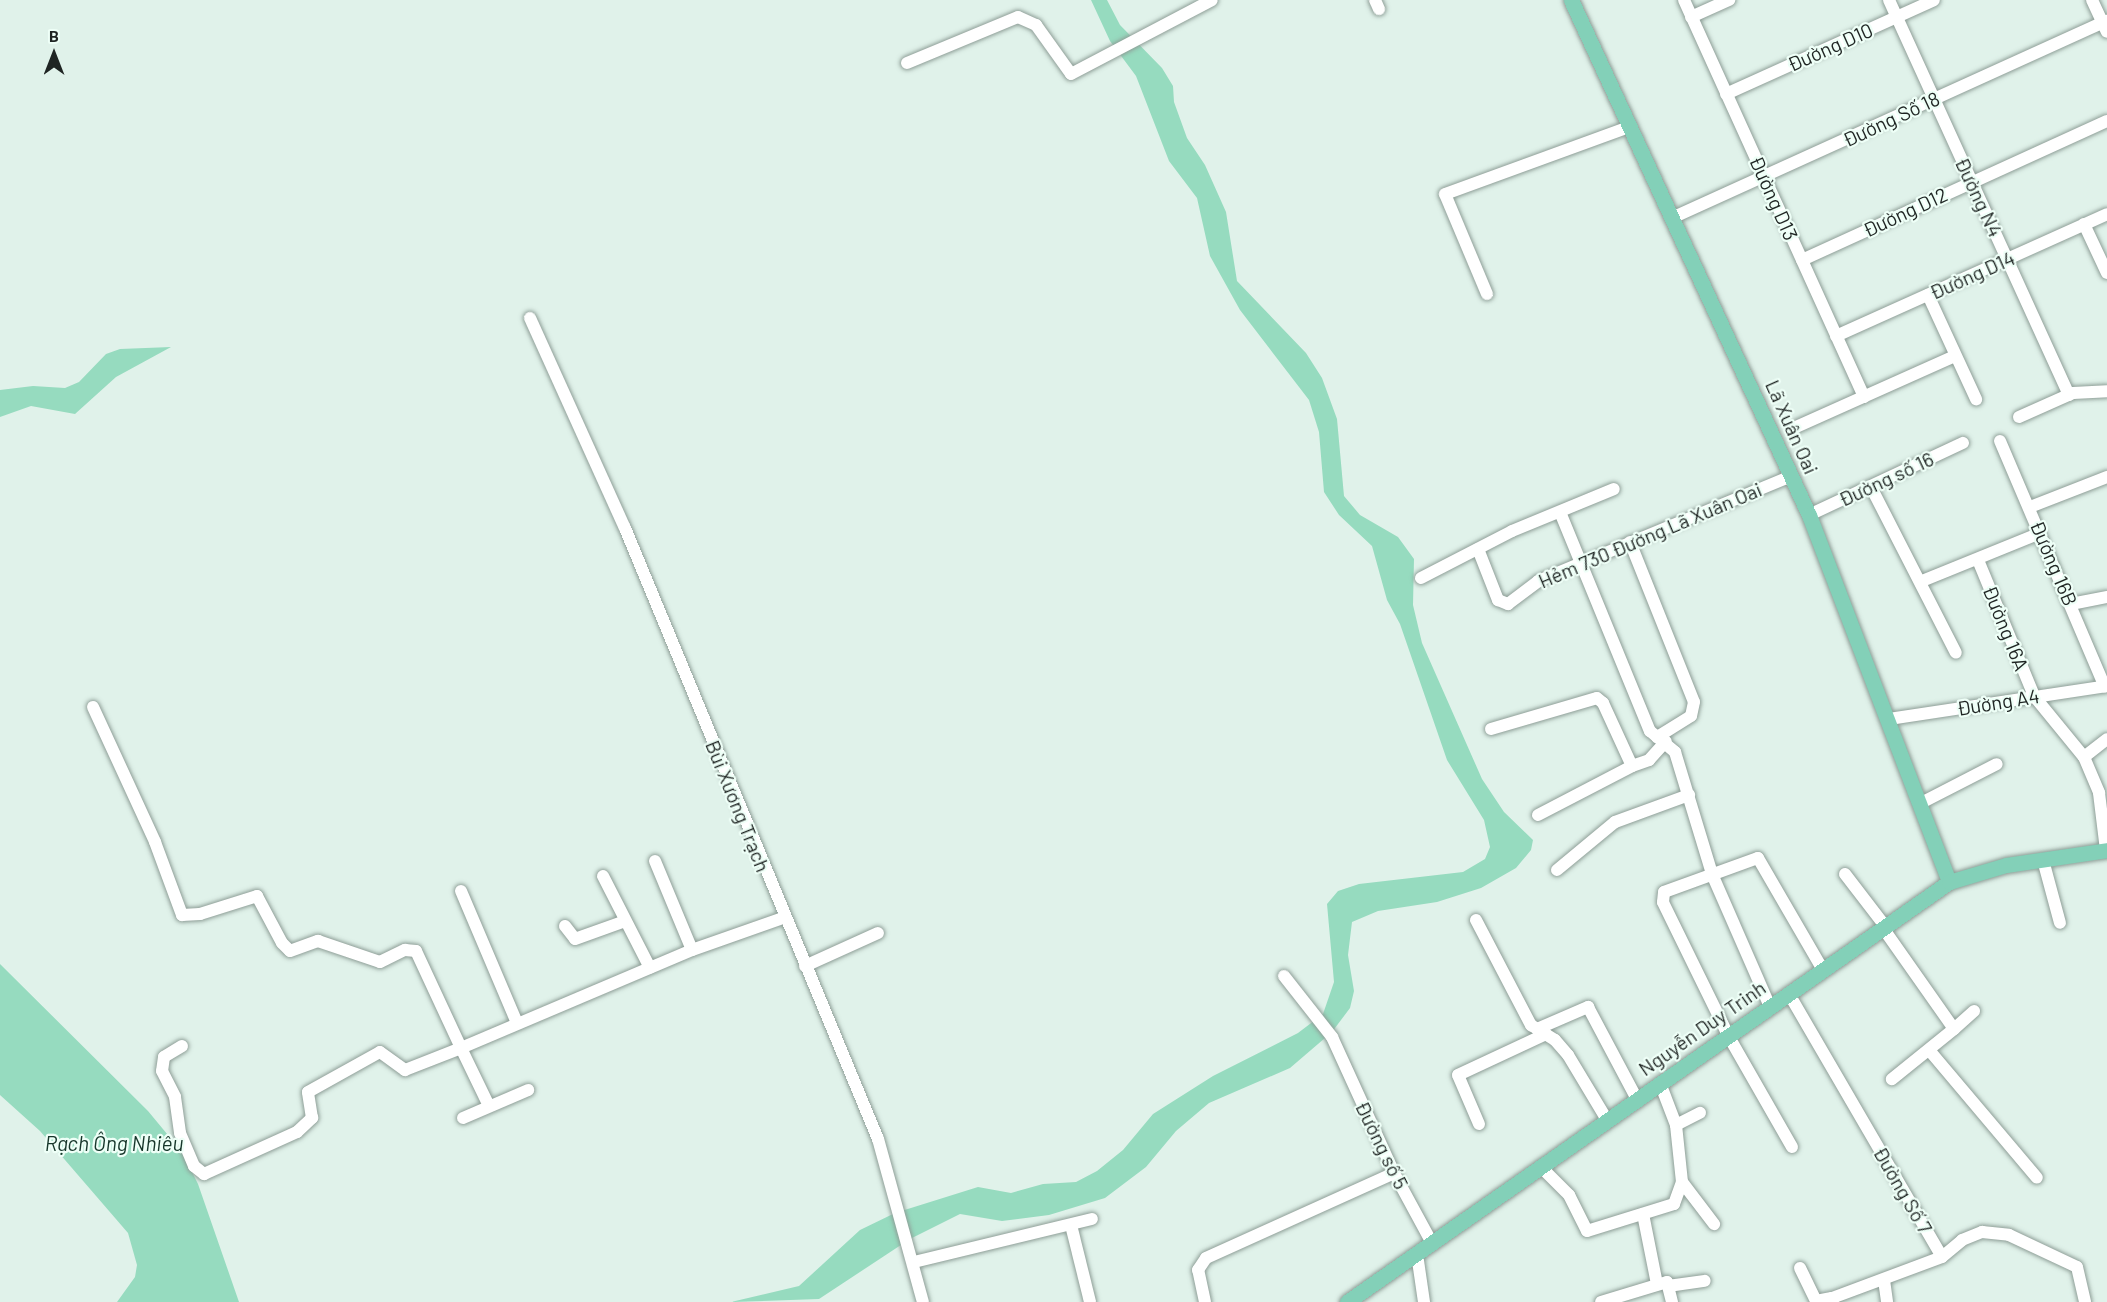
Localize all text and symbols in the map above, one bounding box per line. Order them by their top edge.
street label: Đường D10 [1784,18,1876,76]
north arrow [24,24,84,84]
text: B [49,26,59,45]
street label: Đường Số 18 [1839,86,1943,152]
street label: Đường D13 [1745,152,1803,244]
street label: Đường N4 [1950,153,2008,241]
street label: Đường D12 [1859,182,1951,242]
street label: Đường D14 [1926,246,2018,304]
street label: Lã Xuân Oai [1761,376,1823,478]
street label: Đường số 16 [1835,447,1937,511]
street label: Hẻm 730 Đường Lã Xuân Oai [1535,477,1765,593]
street label: Đường 16B [2025,517,2083,609]
street label: Đường 16A [1978,582,2034,674]
street label: Đường A4 [1955,684,2041,720]
street label: Bùi Xương Trạch [701,737,775,875]
street label: Nguyễn Duy Trinh [1634,975,1770,1081]
street label: Đường số 5 [1350,1097,1414,1193]
water label: Rạch Ông Nhiêu [45,1130,183,1156]
street label: Đường Số 7 [1869,1142,1937,1238]

